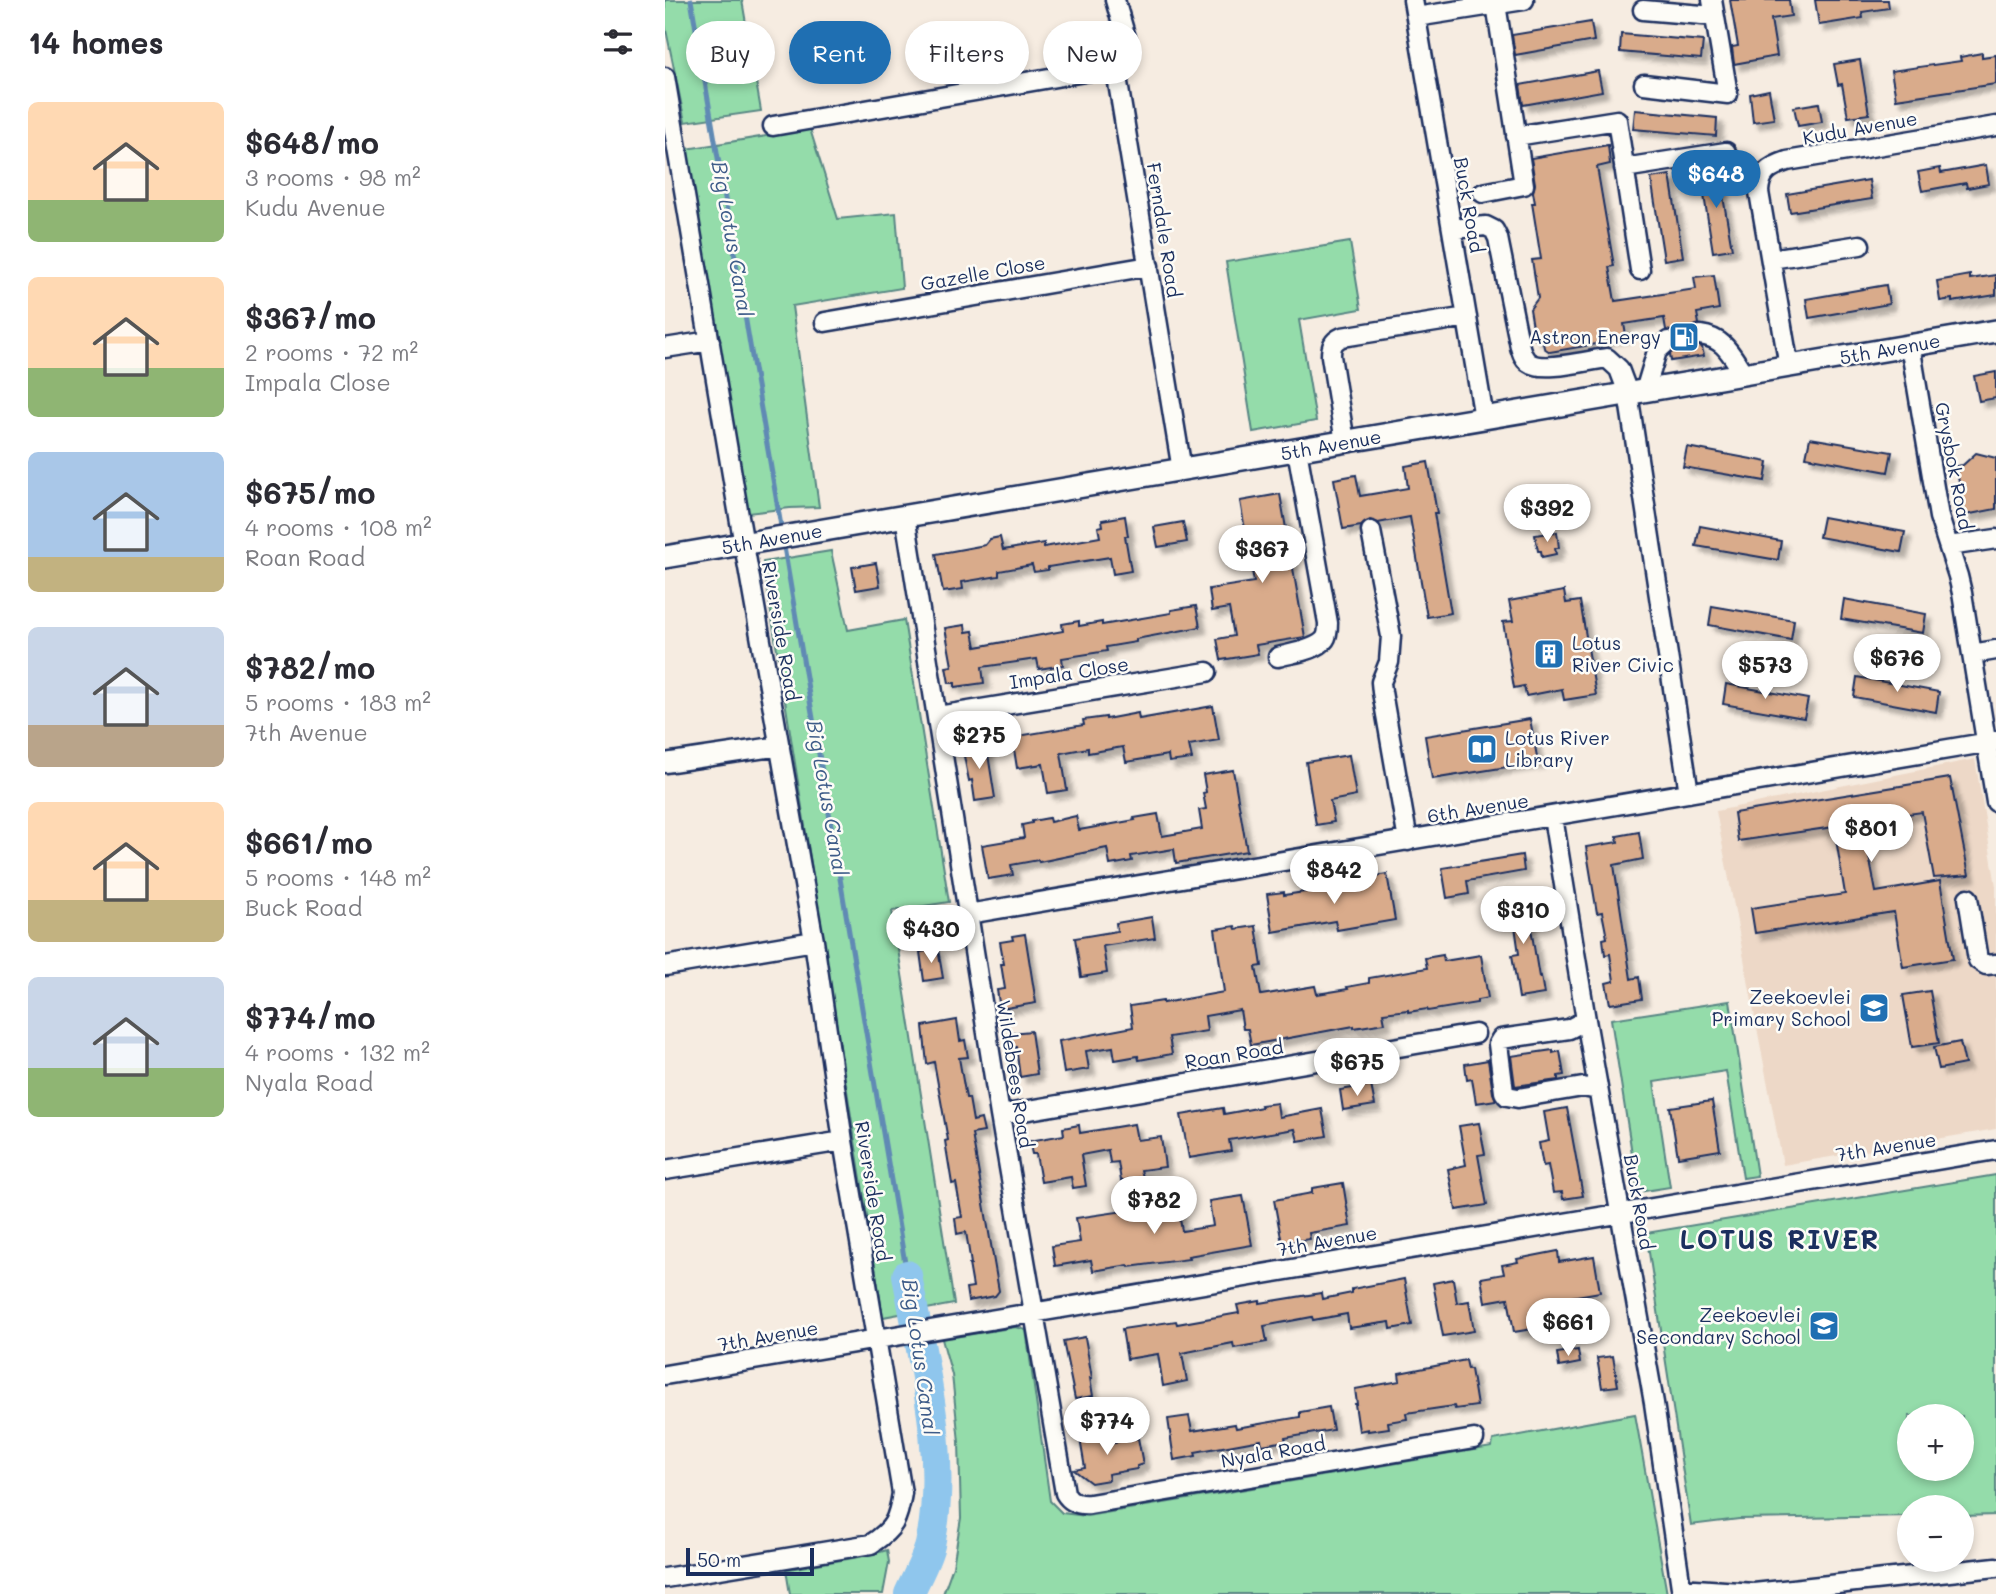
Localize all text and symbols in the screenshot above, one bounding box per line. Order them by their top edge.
chip: Buy [686,21,775,84]
chip: Rent [789,21,891,84]
chip: Filters [905,21,1029,84]
chip: New [1043,21,1142,84]
text: 14 homes [28,22,164,62]
icon: filters [599,23,637,61]
street label: Kudu Avenue [1801,105,1919,150]
text: $648/mo [245,122,379,162]
icon: home [84,130,168,214]
pin: $648 [1675,150,1757,210]
street label: Buck Road [1449,155,1490,255]
text: $648 [1688,158,1744,188]
water label: Big Lotus Canal [706,159,761,319]
street label: Ferndale Road [1141,161,1187,299]
text: 3 rooms · 98 m² [245,162,421,192]
text: Kudu Avenue [245,192,386,222]
street label: Gazelle Close [919,249,1047,296]
text: $367/mo [245,297,376,337]
icon: home [84,305,168,389]
fuel station icon: Astron Energy [1667,320,1701,354]
place label: Astron Energy [1529,324,1661,349]
street label: 5th Avenue [1838,327,1942,370]
text: 2 rooms · 72 m² [245,337,418,367]
text: Impala Close [245,367,391,397]
street label: Grysbok Road [1930,400,1979,532]
street label: 5th Avenue [1279,423,1383,466]
text: $675/mo [245,472,375,512]
icon: home [84,480,168,564]
pin: $392 [1506,484,1588,544]
text: $392 [1520,492,1574,522]
text: 4 rooms · 108 m² [245,512,432,542]
street label: 5th Avenue [720,517,824,560]
pin: $367 [1221,526,1303,585]
text: $367 [1235,533,1289,563]
text: Roan Road [245,542,365,572]
street label: Riverside Road [757,559,806,703]
place label: Lotus River Civic [1572,630,1674,677]
pin: $676 [1856,634,1938,694]
building icon: Lotus River Civic [1532,637,1566,671]
pin: $573 [1724,642,1806,701]
text: $676 [1870,642,1924,672]
text: $782/mo [245,647,375,687]
text: $573 [1738,649,1792,679]
street label: Impala Close [1008,651,1130,694]
icon: home [84,655,168,739]
text: 5 rooms · 183 m² [245,687,431,717]
pin: $275 [938,712,1020,771]
text: 7th Avenue [245,717,368,747]
water label: Big Lotus Canal [801,718,856,878]
text: $275 [952,719,1006,749]
place label: Lotus River Library [1505,725,1610,772]
library icon: Lotus River Library [1465,732,1499,766]
street label: 6th Avenue [1425,787,1530,828]
pin: $801 [1830,804,1912,864]
text: $801 [1844,812,1898,842]
text: $661/mo [245,822,373,862]
icon: home [84,830,168,914]
pin: $842 [1293,846,1375,906]
text: $842 [1306,854,1362,884]
text: 5 rooms · 148 m² [245,862,431,892]
pin: $310 [1482,886,1564,946]
text: Buck Road [245,892,362,922]
text: $310 [1497,894,1550,924]
pin: $430 [890,906,972,965]
text: $430 [902,913,960,943]
place label: Zeekoevlei Primary School [1712,984,1851,1031]
school or university icon: Zeekoevlei Primary School [1857,991,1891,1025]
text: $774/mo [245,997,376,1037]
street label: Wildebees Road [991,998,1040,1150]
icon: home [84,1005,168,1089]
street label: Roan Road [1183,1033,1285,1074]
text: 4 rooms · 132 m² [245,1037,430,1067]
pin: $675 [1316,1038,1398,1098]
text: $675 [1330,1046,1384,1076]
text: Nyala Road [245,1067,373,1097]
street label: Riverside Road [850,1119,897,1263]
street label: 7th Avenue [1834,1126,1938,1167]
street label: Buck Road [1619,1152,1660,1252]
pin: $782 [1113,1176,1195,1236]
text: $782 [1127,1184,1181,1214]
street label: 7th Avenue [1275,1219,1379,1262]
district label: LOTUS RIVER [1680,1222,1880,1256]
water label: Big Lotus Canal [897,1277,946,1437]
pin: $661 [1527,1298,1609,1358]
place label: Zeekoevlei Secondary School [1636,1302,1801,1349]
text: $661 [1542,1306,1594,1336]
school or university icon: Zeekoevlei Secondary School [1807,1309,1841,1343]
street label: 7th Avenue [716,1314,820,1357]
pin: $774 [1066,1398,1148,1457]
map controls [1897,1404,1974,1572]
button: + [1897,1404,1974,1481]
text: $774 [1080,1405,1134,1435]
street label: Nyala Road [1219,1430,1327,1473]
button: − [1897,1495,1974,1572]
scale bar [686,1545,814,1577]
text: 50 m [697,1547,741,1572]

